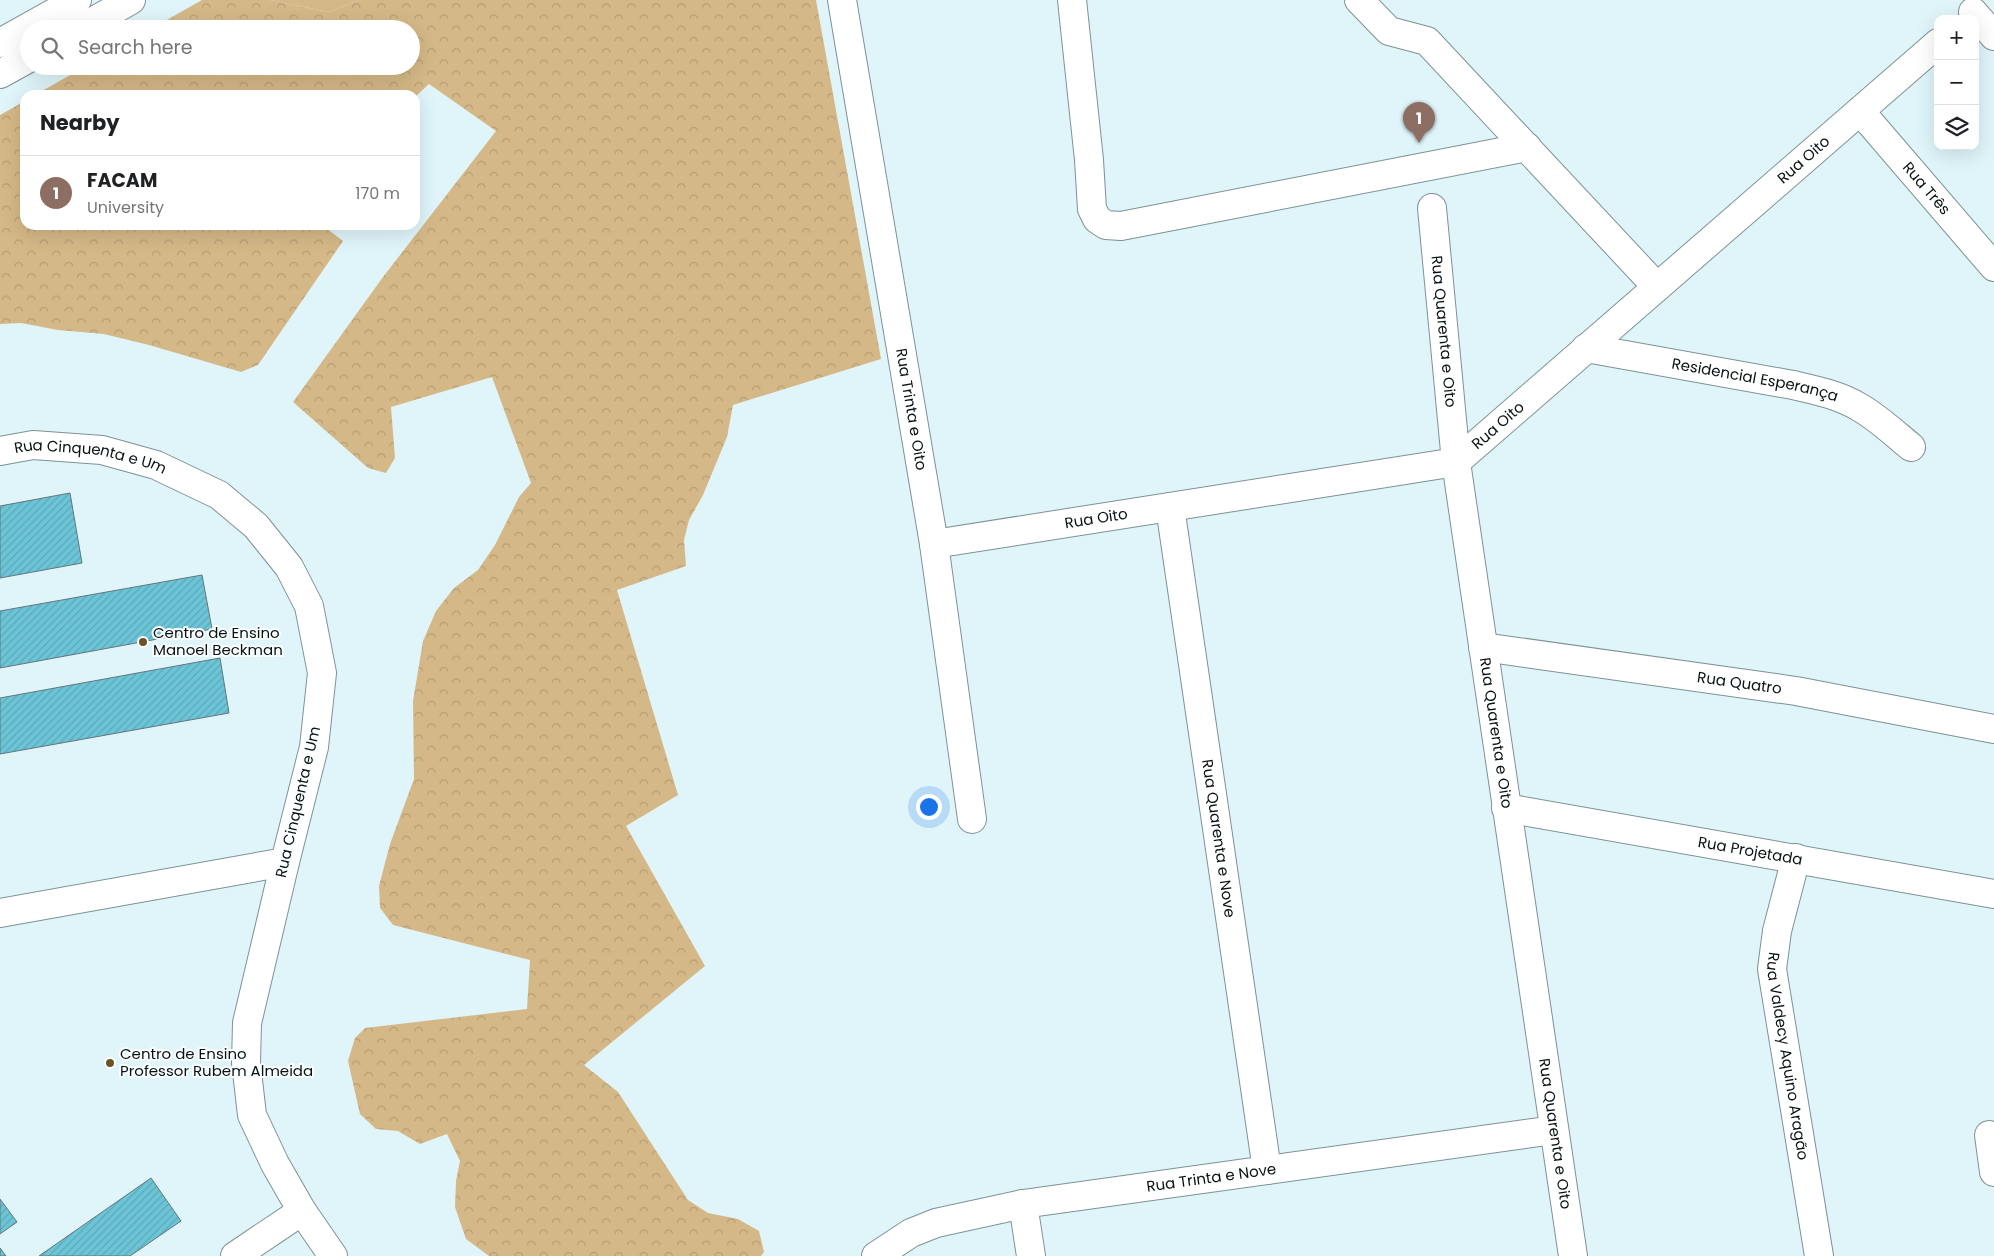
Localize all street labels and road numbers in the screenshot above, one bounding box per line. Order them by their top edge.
street label: Rua Oito [1772,131,1834,188]
street label: Rua Três [1898,157,1956,219]
street label: Rua Quarenta e Oito [1427,254,1462,408]
street label: Rua Trinta e Oito [891,346,932,472]
street label: Residencial Esperança [1670,353,1841,406]
street label: Rua Oito [1467,396,1528,454]
street label: Rua Cinquenta e Um [12,434,170,479]
street label: Rua Oito [1063,503,1129,533]
street label: Rua Quarenta e Oito [1475,656,1518,810]
street label: Rua Quatro [1696,666,1783,699]
street label: Rua Cinquenta e Um [270,724,325,880]
street label: Rua Quarenta e Nove [1197,758,1241,919]
street label: Rua Projetada [1696,831,1804,870]
street label: Rua Valdecy Aquino Aragão [1762,951,1814,1162]
street label: Rua Quarenta e Oito [1534,1057,1577,1211]
street label: Rua Trinta e Nove [1145,1158,1277,1197]

